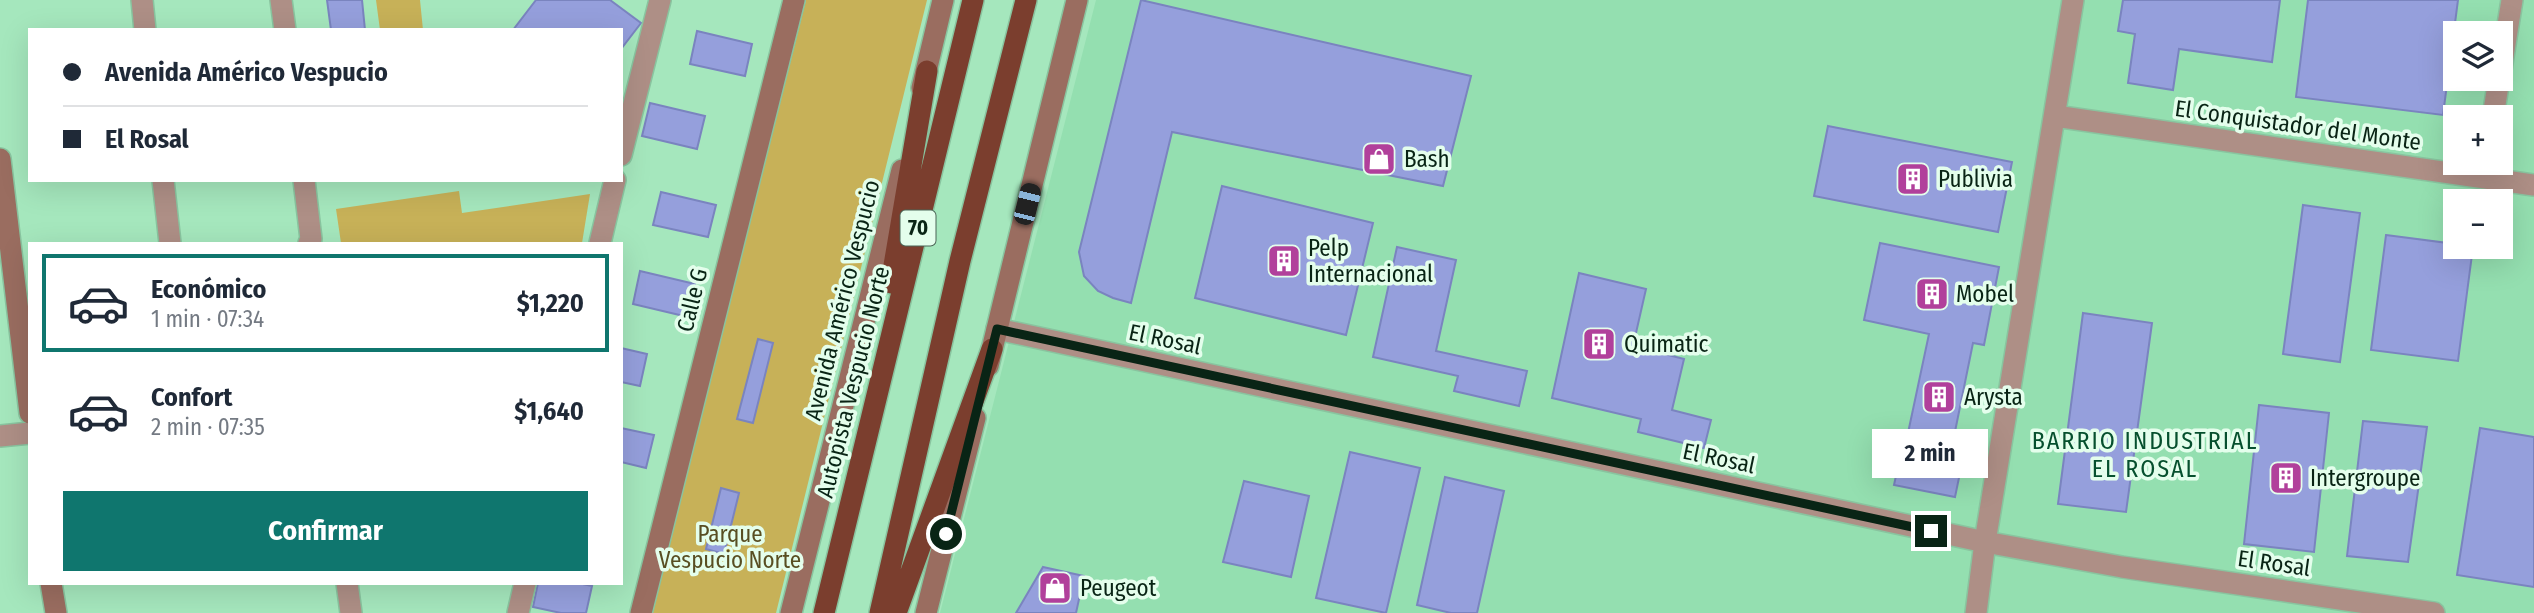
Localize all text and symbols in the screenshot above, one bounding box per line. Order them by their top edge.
map controls [2443,21,2513,259]
button: layers [2443,21,2513,91]
text: Avenida Américo Vespucio [105,57,388,88]
street label: El Conquistador del Monte [2173,94,2423,156]
button: + [2443,105,2513,175]
text: El Rosal [105,124,189,155]
shop icon: Bash [1360,140,1398,178]
place label: Bash [1404,145,1450,173]
building icon: Publivia [1894,160,1932,198]
place label: Publivia [1938,165,2013,193]
street label: Avenida Américo Vespucio [799,177,885,423]
car [1012,181,1043,227]
button: − [2443,189,2513,259]
road number: 70 [900,210,936,246]
place label: Pelp Internacional [1308,234,1433,288]
building icon: Pelp Internacional [1265,242,1303,280]
street label: Autopista Vespucio Norte [811,263,895,501]
street label: Calle G [671,265,713,335]
icon: car [67,272,130,335]
text: Económico [151,274,266,305]
building icon: Mobel [1913,275,1951,313]
place label: Mobel [1956,280,2014,308]
text: $1,220 [517,288,584,319]
text: 1 min · 07:34 [151,305,264,333]
street label: El Rosal [1126,318,1204,360]
building icon: Quimatic [1580,325,1618,363]
place label: Quimatic [1624,330,1709,358]
building icon: Arysta [1920,378,1958,416]
icon: car [67,380,130,443]
text: Confort [151,382,232,413]
place label: Arysta [1964,383,2023,411]
text: $1,640 [514,396,584,427]
text: 2 min · 07:35 [151,413,265,441]
district label: BARRIO INDUSTRIAL EL ROSAL [2032,427,2258,483]
callout: 2 min [1873,430,1989,478]
street label: El Rosal [1680,437,1758,479]
text: 2 min [1905,439,1956,467]
building icon: Intergroupe [2267,459,2305,497]
place label: Intergroupe [2310,464,2420,492]
button: Confirmar [63,491,588,571]
route end [1915,515,1947,547]
route start [930,518,962,550]
park label: Parque Vespucio Norte [659,520,801,574]
street label: El Rosal [2236,544,2312,582]
shop icon: Peugeot [1036,569,1074,607]
place label: Peugeot [1080,574,1157,602]

